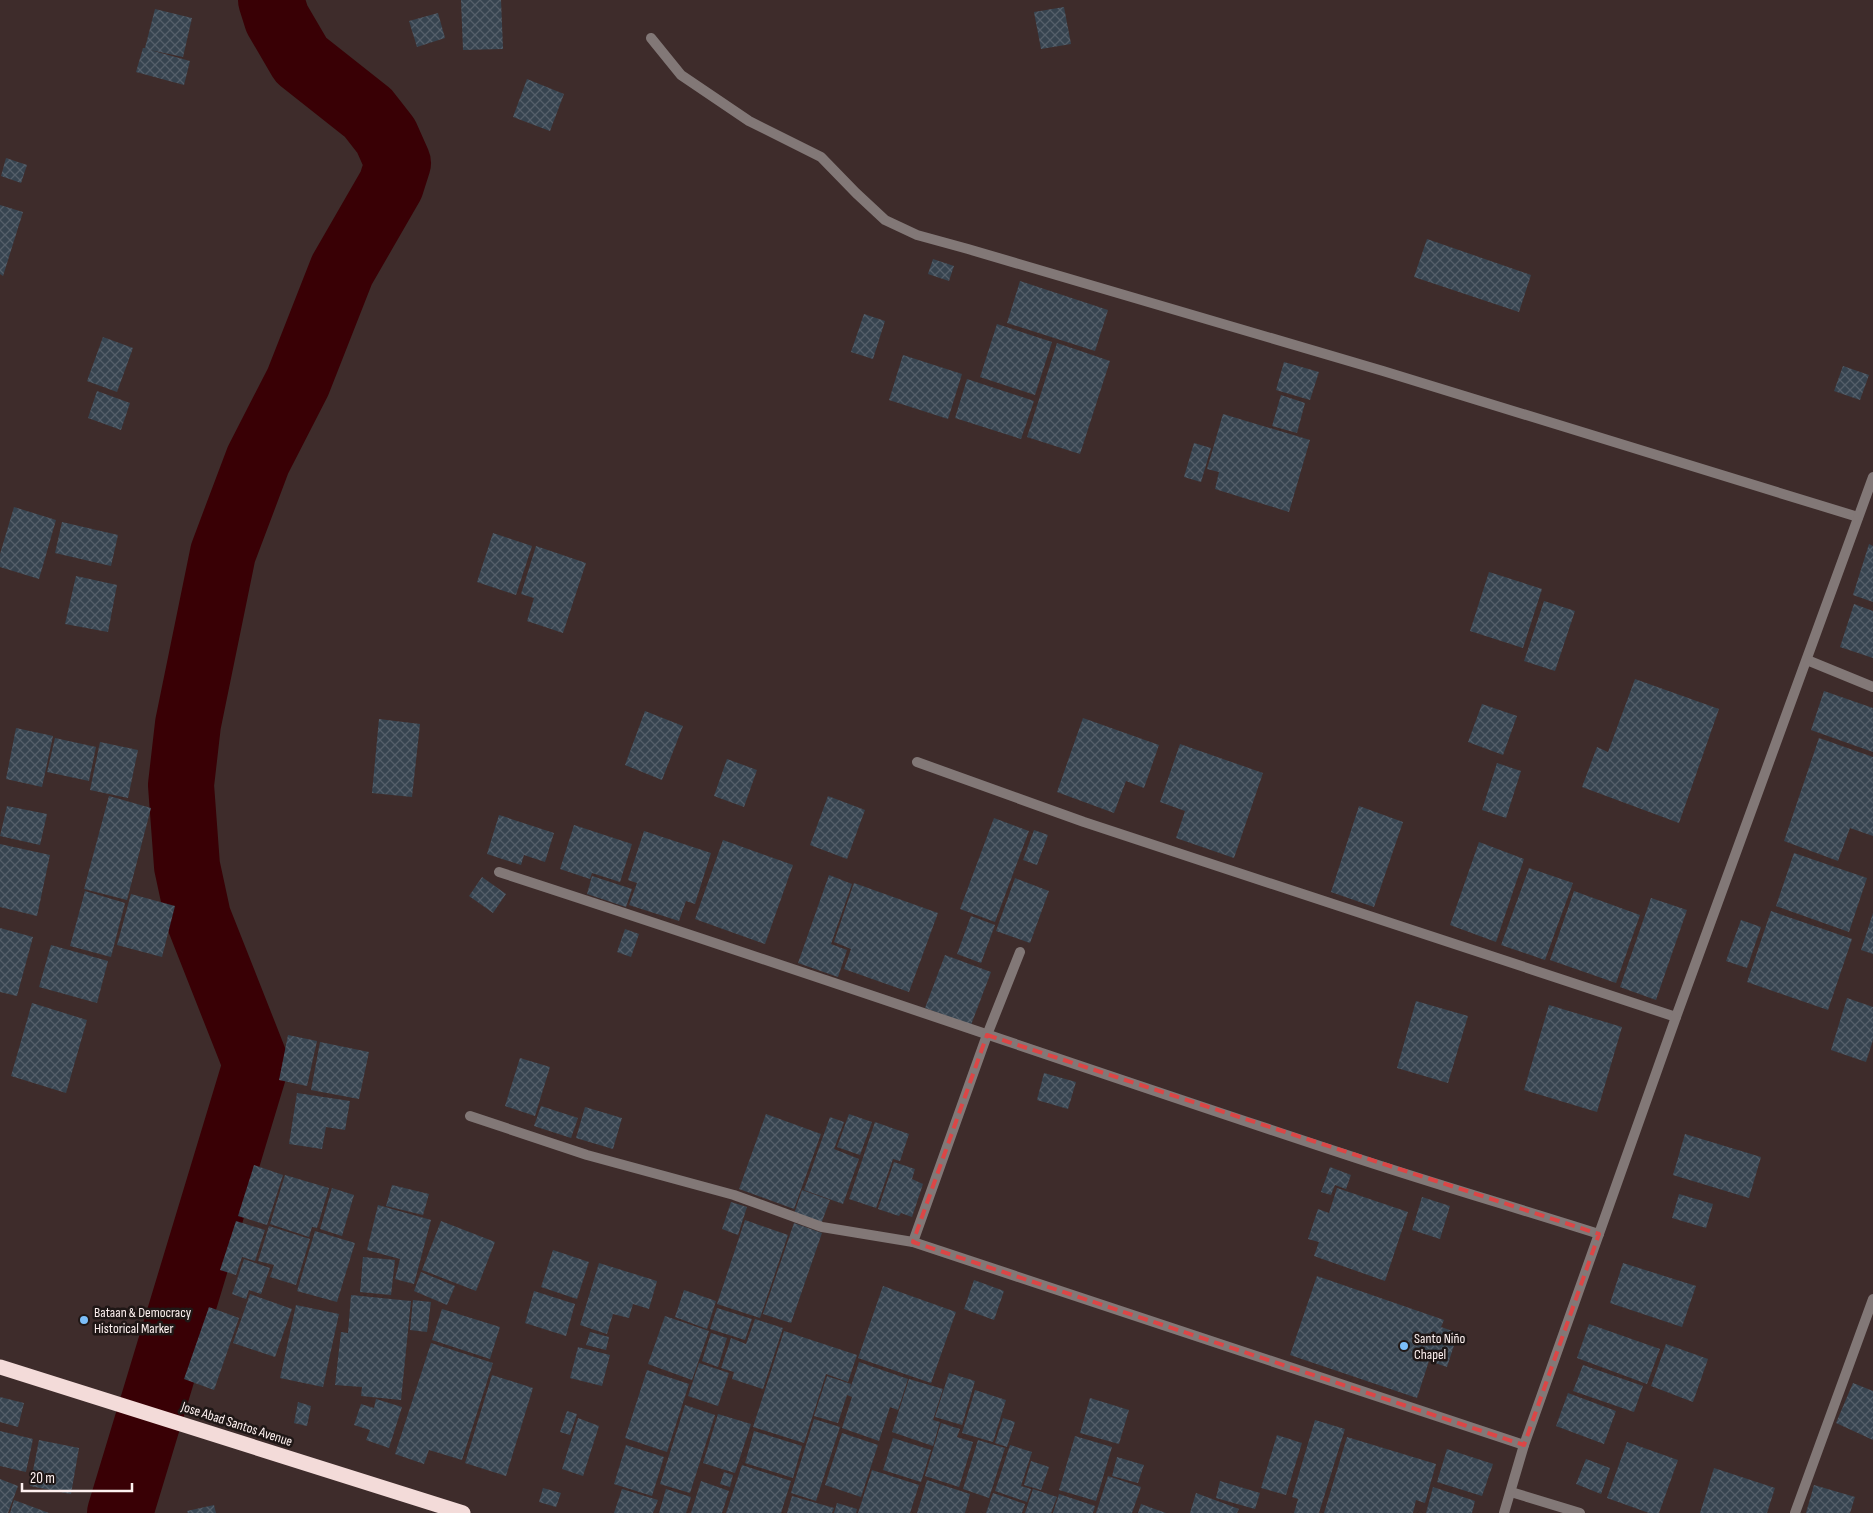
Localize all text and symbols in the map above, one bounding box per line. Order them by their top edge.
place label: Bataan & Democracy Historical Marker [94,1304,192,1337]
marker: Bataan & Democracy Historical Marker [78,1314,90,1326]
place label: Santo Niño Chapel [1414,1330,1465,1363]
marker: Santo Niño Chapel [1398,1340,1410,1352]
street label: Jose Abad Santos Avenue [178,1398,295,1450]
scale bar [22,1460,132,1492]
text: 20 m [30,1469,55,1488]

